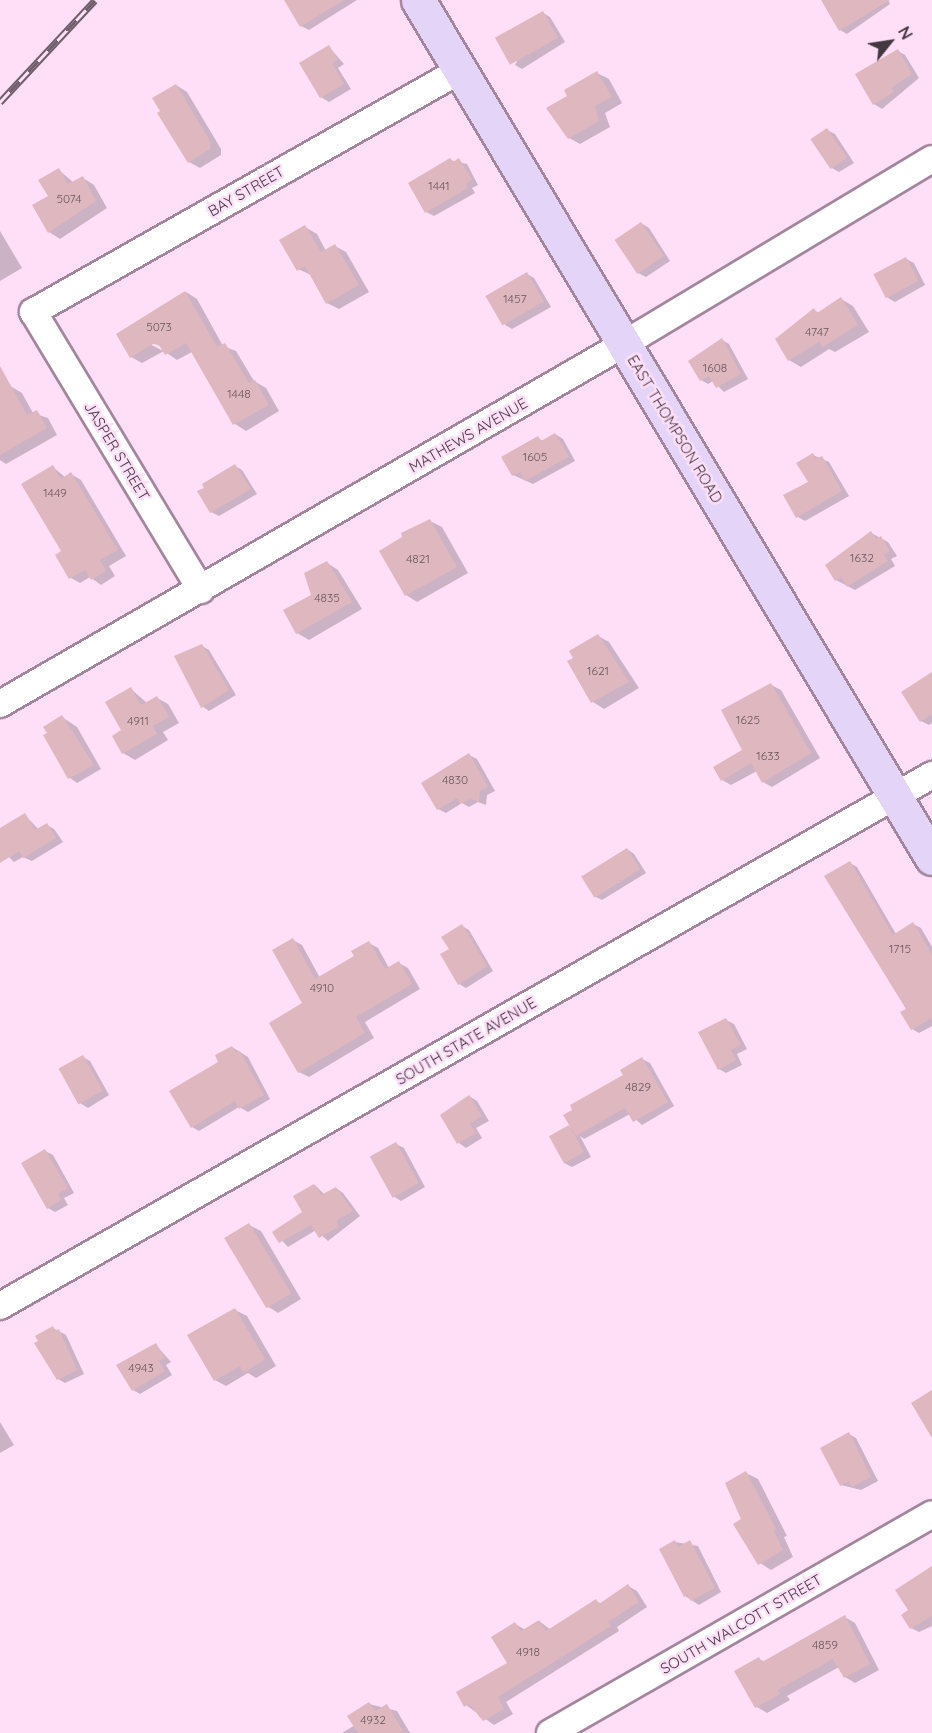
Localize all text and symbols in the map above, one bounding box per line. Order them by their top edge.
north arrow [860,12,920,72]
text: N [894,23,917,43]
street label: BAY STREET [205,162,287,220]
house number: 1441 [428,179,450,193]
house number: 5074 [56,192,82,206]
house number: 1457 [503,292,527,306]
house number: 5073 [146,320,172,334]
house number: 4747 [805,325,829,339]
street label: EAST THOMPSON ROAD [624,352,726,506]
house number: 1608 [703,361,727,375]
house number: 1448 [227,387,251,401]
street label: MATHEWS AVENUE [406,394,530,476]
street label: JASPER STREET [81,398,153,504]
house number: 1605 [523,450,547,464]
house number: 1449 [43,486,67,500]
house number: 1632 [850,551,874,565]
house number: 4821 [406,552,430,566]
house number: 4835 [314,591,340,605]
house number: 1621 [587,664,609,678]
house number: 1625 [736,713,760,727]
house number: 4911 [127,714,149,728]
house number: 1633 [756,749,780,763]
house number: 4830 [442,773,468,787]
house number: 1715 [889,942,911,956]
house number: 4910 [310,981,334,995]
street label: SOUTH STATE AVENUE [393,993,539,1089]
house number: 4829 [625,1080,651,1094]
house number: 4943 [128,1361,154,1375]
street label: SOUTH WALCOTT STREET [657,1570,825,1678]
house number: 4859 [812,1638,838,1652]
house number: 4918 [516,1645,540,1659]
house number: 4932 [360,1713,386,1727]

